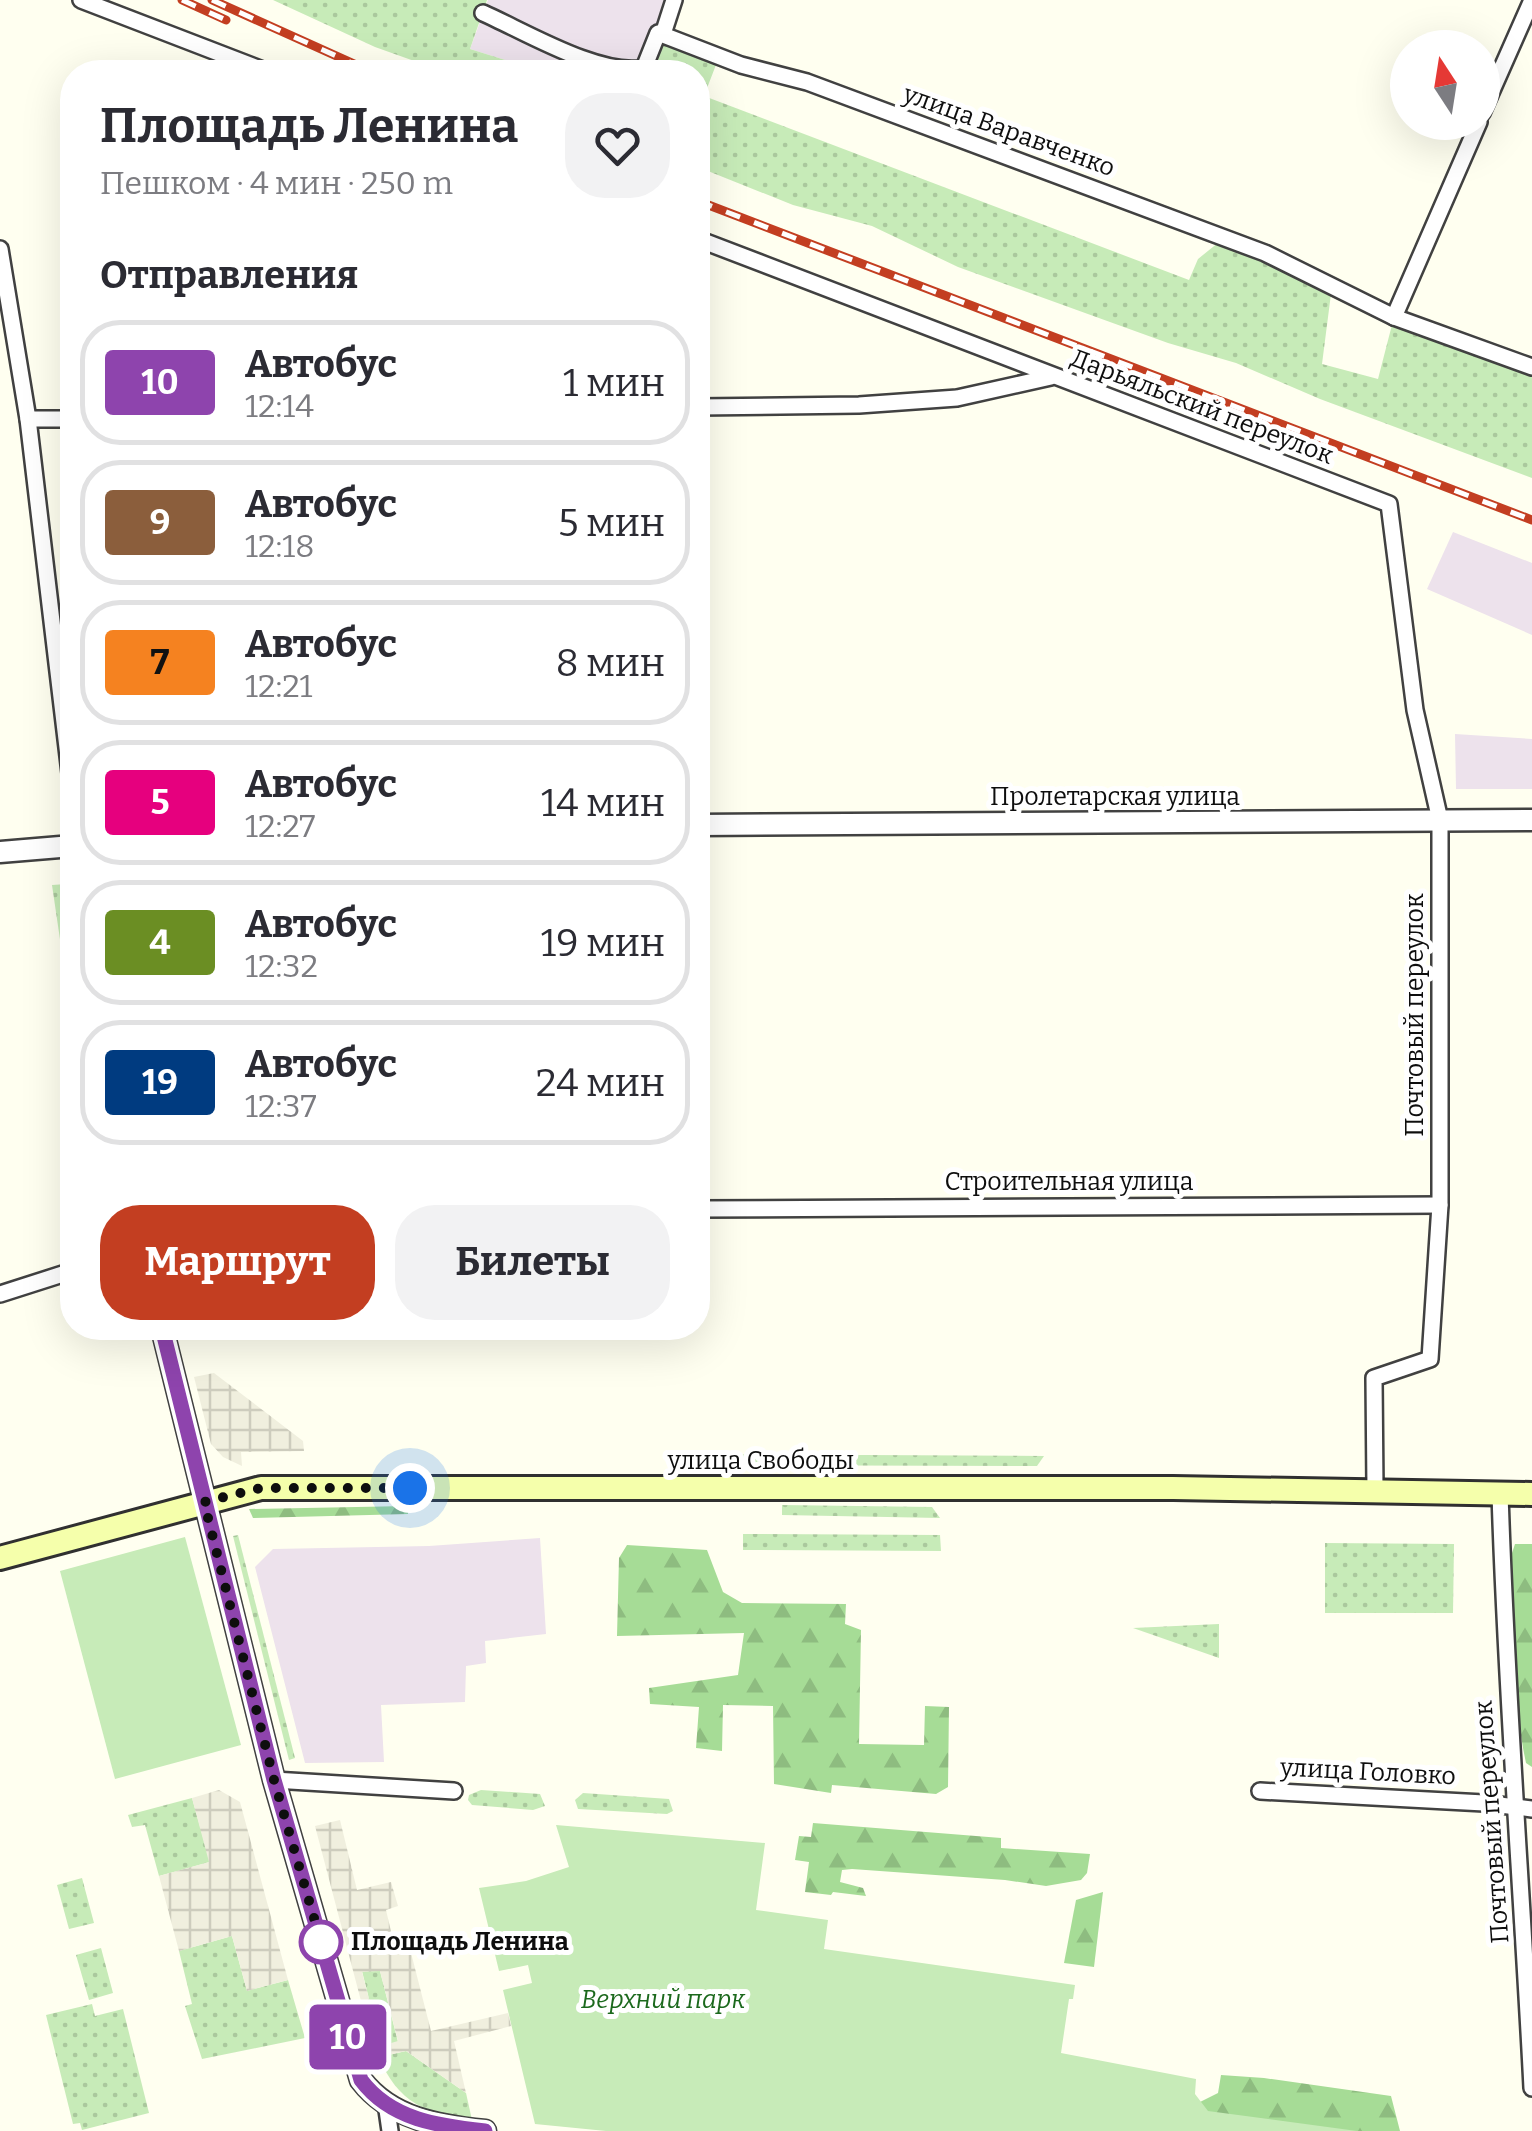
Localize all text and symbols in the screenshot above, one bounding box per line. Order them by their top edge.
north arrow [1390,30,1500,140]
map controls [1390,30,1500,140]
street label: улица Варавченко [898,78,1119,183]
button: heart [565,93,670,198]
text: Площадь Ленина [100,97,518,155]
text: Пешком · 4 мин · 250 m [100,164,453,202]
text: Отправления [100,252,358,298]
text: Автобус [245,341,397,387]
street label: Дарьяльский переулок [1067,343,1338,471]
text: 1 мин [563,360,665,406]
text: 10 [141,361,179,403]
text: 12:14 [245,387,314,425]
text: Автобус [245,481,397,527]
text: 5 мин [558,500,665,546]
text: 9 [150,501,170,543]
text: 12:18 [245,527,314,565]
text: Автобус [245,621,397,667]
text: 8 мин [556,640,665,686]
text: 7 [151,641,169,683]
text: 12:21 [245,667,313,705]
text: Автобус [245,761,397,807]
text: 14 мин [541,780,665,826]
text: 5 [150,781,170,823]
street label: Пролетарская улица [990,782,1240,812]
text: 12:27 [245,807,315,845]
street label: Почтовый переулок [1400,893,1430,1137]
text: Автобус [245,901,397,947]
text: 19 мин [541,920,665,966]
text: 4 [149,921,171,963]
text: 12:32 [245,947,318,985]
text: Автобус [245,1041,397,1087]
text: 24 мин [536,1060,665,1106]
text: 19 [142,1061,178,1103]
text: 12:37 [245,1087,316,1125]
street label: Строительная улица [945,1167,1194,1197]
button: Маршрут [100,1205,375,1320]
button: Билеты [395,1205,670,1320]
street label: улица Свободы [667,1446,854,1476]
your location [385,1463,435,1513]
street label: Почтовый переулок [1469,1699,1515,1944]
street label: улица Головко [1278,1752,1457,1792]
marker: Площадь Ленина [300,1921,342,1963]
place label: Площадь Ленина [351,1927,569,1957]
park label: Верхний парк [581,1985,746,2015]
line badge: 10 [303,2004,393,2070]
text: 10 [329,2016,367,2058]

